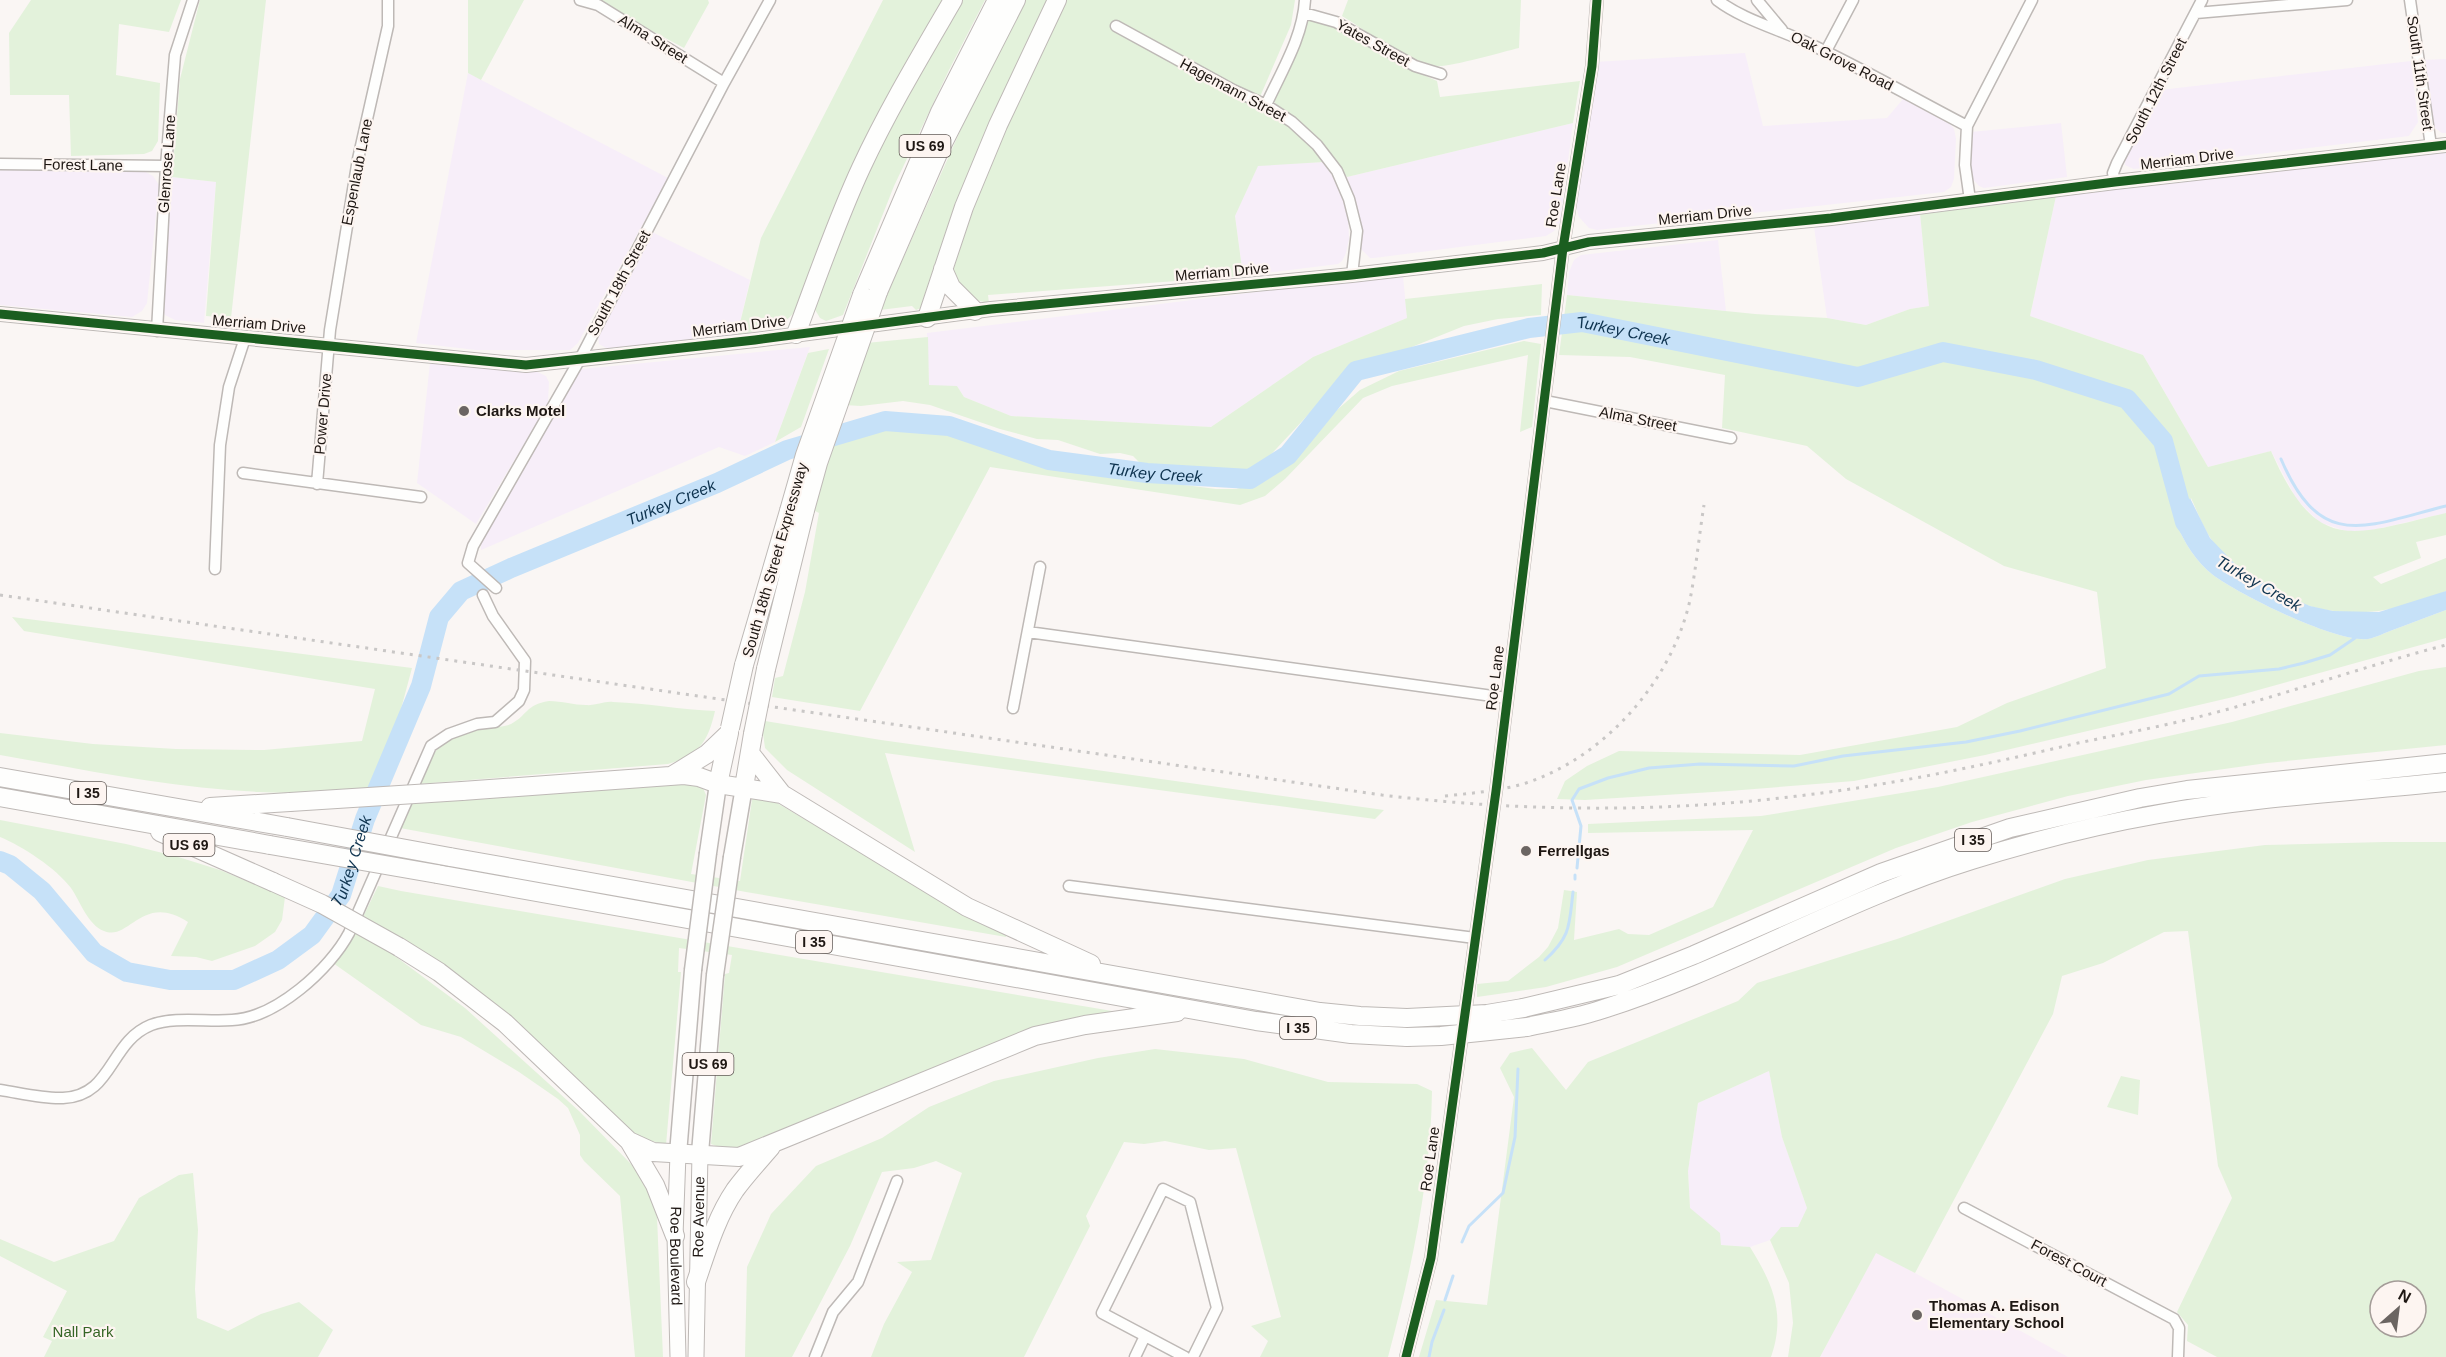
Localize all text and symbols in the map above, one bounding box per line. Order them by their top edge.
street label: Alma Street [616,11,692,67]
street label: South 11th Street [2404,14,2437,132]
street label: Yates Street [1334,15,1414,70]
street label: Oak Grove Road [1788,27,1896,94]
street label: South 12th Street [2121,34,2190,147]
street label: Hagemann Street [1177,54,1290,125]
street label: Glenrose Lane [155,114,178,214]
street label: Espenlaub Lane [338,117,375,227]
road number: US 69 [900,135,950,157]
street label: Merriam Drive [2139,144,2235,173]
street label: Forest Lane [43,155,123,174]
street label: Roe Lane [1542,161,1569,228]
street label: Merriam Drive [1657,201,1753,228]
street label: South 18th Street [584,226,654,338]
street label: Merriam Drive [1174,259,1270,284]
street label: Merriam Drive [211,311,307,336]
street label: Merriam Drive [691,311,787,340]
water label: Turkey Creek [1576,313,1672,349]
street label: Power Drive [310,373,335,455]
place label: Clarks Motel [476,402,565,419]
street label: Alma Street [1598,403,1679,434]
marker: Clarks Motel [457,404,471,418]
street label: South 18th Street Expressway [739,460,811,659]
water label: Turkey Creek [1107,460,1204,485]
water label: Turkey Creek [624,476,719,528]
water label: Turkey Creek [2213,552,2305,615]
street label: Roe Lane [1482,645,1507,711]
road number: I 35 [70,782,106,804]
water label: Turkey Creek [327,813,375,910]
road number: I 35 [1955,829,1991,851]
road number: US 69 [164,834,214,856]
place label: Ferrellgas [1538,842,1610,859]
marker: Ferrellgas [1519,844,1533,858]
road number: I 35 [796,931,832,953]
road number: I 35 [1280,1017,1316,1039]
road number: US 69 [682,1053,734,1075]
street label: Roe Lane [1417,1126,1442,1192]
street label: Roe Avenue [689,1176,708,1258]
street label: Roe Boulevard [667,1206,686,1306]
street label: Forest Court [2028,1235,2111,1290]
north arrow [2368,1279,2428,1339]
text: N [2396,1286,2414,1306]
place label: Thomas A. Edison Elementary School [1929,1297,2064,1331]
marker: Thomas A. Edison Elementary School [1910,1308,1924,1322]
park label: Nall Park [53,1323,114,1340]

